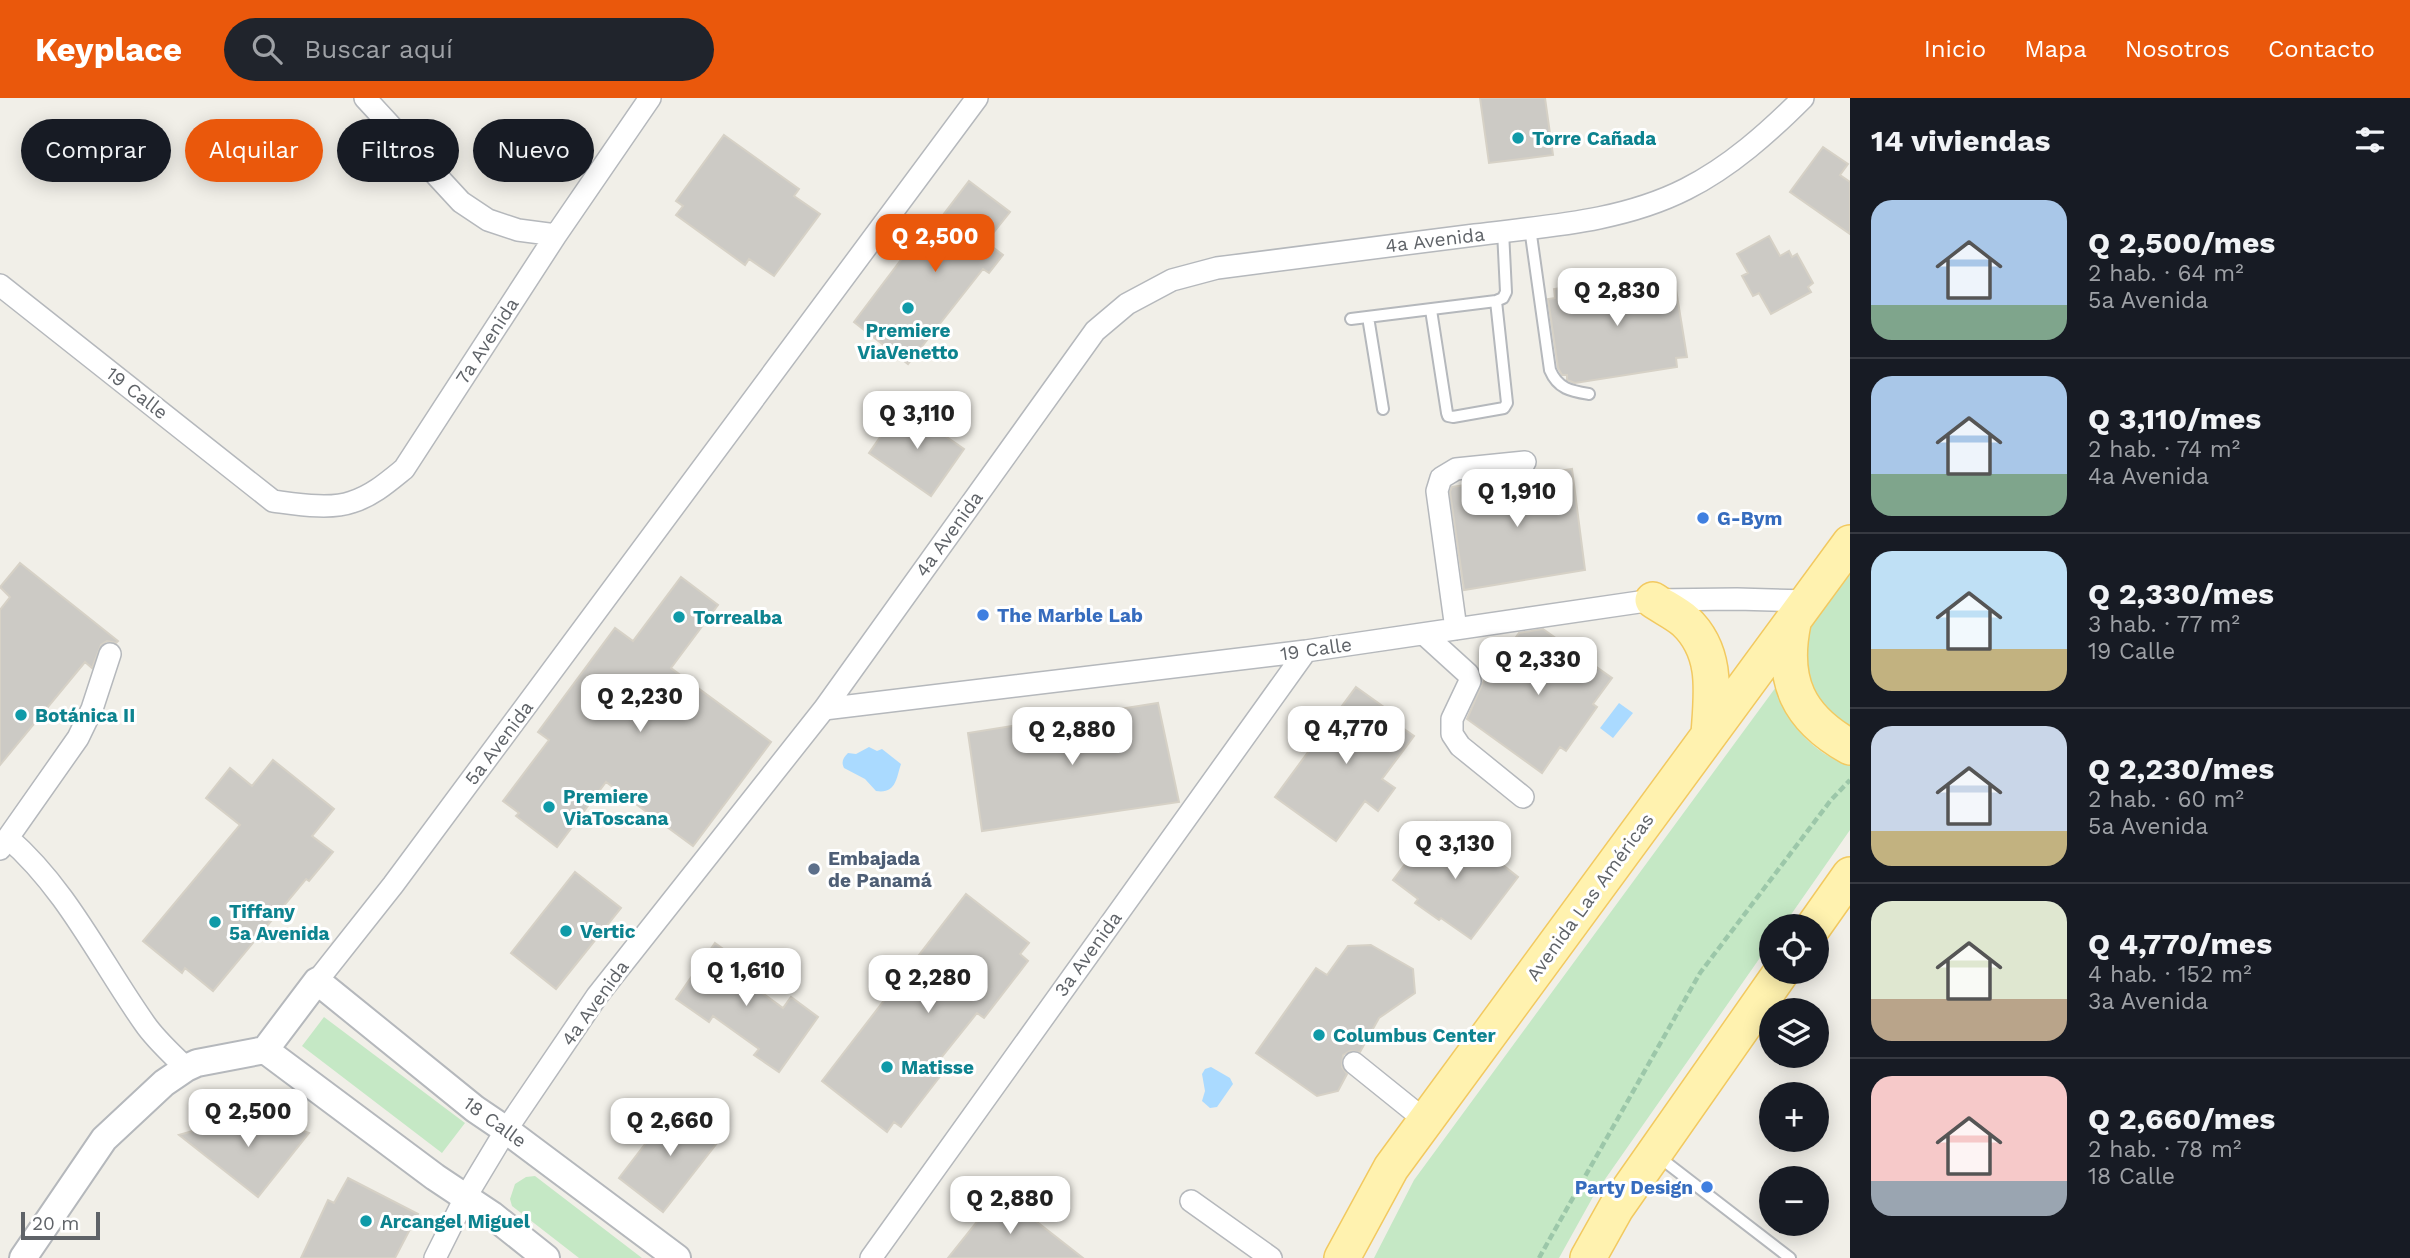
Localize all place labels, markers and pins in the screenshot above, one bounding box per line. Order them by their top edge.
place label: Torre Cañada [1532,127,1656,150]
marker: Torre Cañada [1510,130,1526,146]
pin: Q 2,500 [870,214,1000,274]
pin: Q 2,830 [1552,268,1682,328]
marker: Premiere ViaVenetto [900,300,916,316]
place label: Premiere ViaVenetto [857,319,959,364]
pin: Q 3,110 [852,392,982,451]
pin: Q 1,910 [1452,470,1582,529]
place label: G-Bym [1717,507,1782,530]
marker: G-Bym [1695,510,1711,526]
place label: The Marble Lab [997,604,1143,627]
place label: Torrealba [693,606,782,629]
marker: The Marble Lab [975,607,991,623]
marker: Torrealba [671,609,687,625]
pin: Q 2,330 [1473,638,1603,697]
pin: Q 2,230 [575,674,705,734]
place label: Botánica II [35,704,135,727]
pin: Q 4,770 [1281,706,1411,766]
marker: Botánica II [13,707,29,723]
pin: Q 2,880 [1007,708,1137,767]
place label: Premiere ViaToscana [563,785,668,830]
marker: Premiere ViaToscana [541,799,557,815]
pin: Q 3,130 [1390,822,1520,881]
place label: Embajada de Panamá [828,847,932,892]
marker: Embajada de Panamá [806,861,822,877]
place label: Tiffany 5a Avenida [229,900,330,945]
marker: Tiffany 5a Avenida [207,914,223,930]
place label: Vertic [580,920,636,943]
marker: Vertic [558,923,574,939]
pin: Q 1,610 [681,948,811,1008]
pin: Q 2,280 [863,956,993,1015]
place label: Columbus Center [1333,1024,1496,1047]
marker: Columbus Center [1311,1027,1327,1043]
place label: Matisse [901,1056,974,1079]
marker: Matisse [879,1059,895,1075]
pin: Q 2,500 [183,1090,313,1149]
pin: Q 2,660 [605,1098,735,1158]
pin: Q 2,880 [945,1176,1075,1236]
place label: Party Design [1575,1176,1693,1199]
marker: Party Design [1699,1179,1715,1195]
place label: Arcangel Miguel [380,1210,531,1233]
marker: Arcangel Miguel [358,1213,374,1229]

